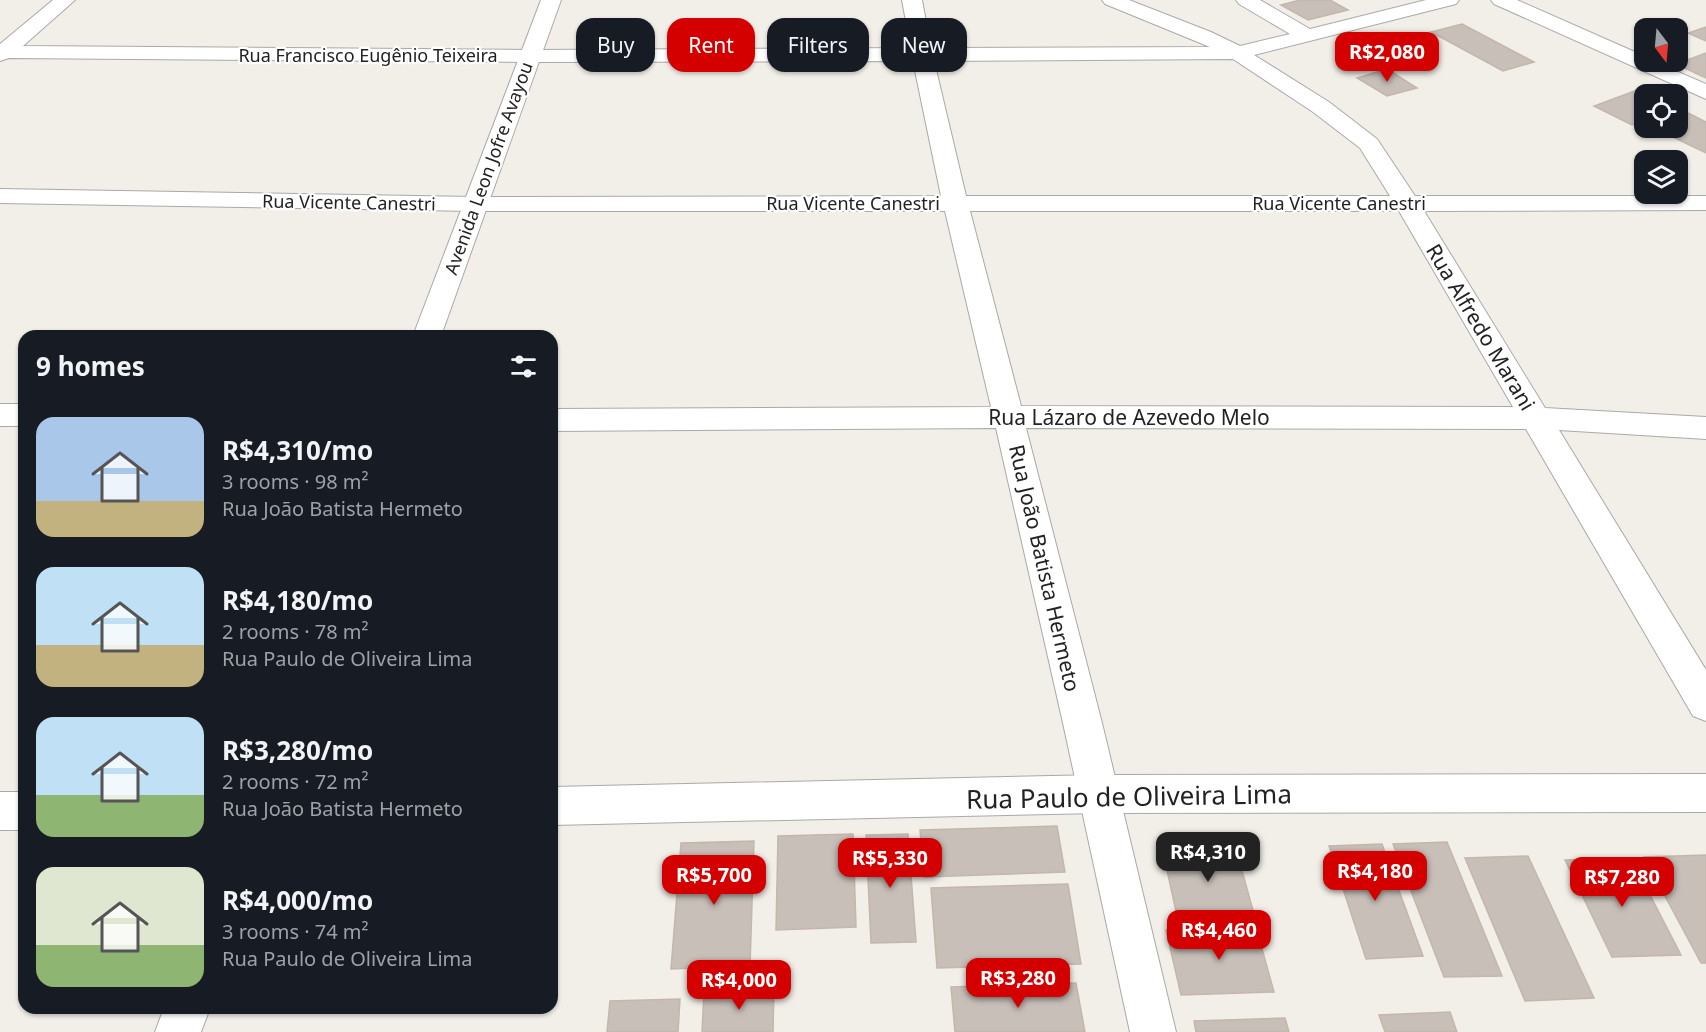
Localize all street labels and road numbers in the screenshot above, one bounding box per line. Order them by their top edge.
street label: Rua Francisco Eugênio Teixeira [238,43,498,67]
street label: Avenida Leon Jofre Avayou [438,58,538,278]
street label: Rua Vicente Canestri [262,188,436,216]
street label: Rua Vicente Canestri [766,191,940,215]
street label: Rua Vicente Canestri [1252,191,1426,215]
street label: Rua Alfredo Marani [1420,238,1542,416]
street label: Rua Lázaro de Azevedo Melo [988,403,1270,431]
street label: Rua João Batista Hermeto [1003,442,1087,694]
street label: Rua Paulo de Oliveira Lima [966,775,1292,817]

